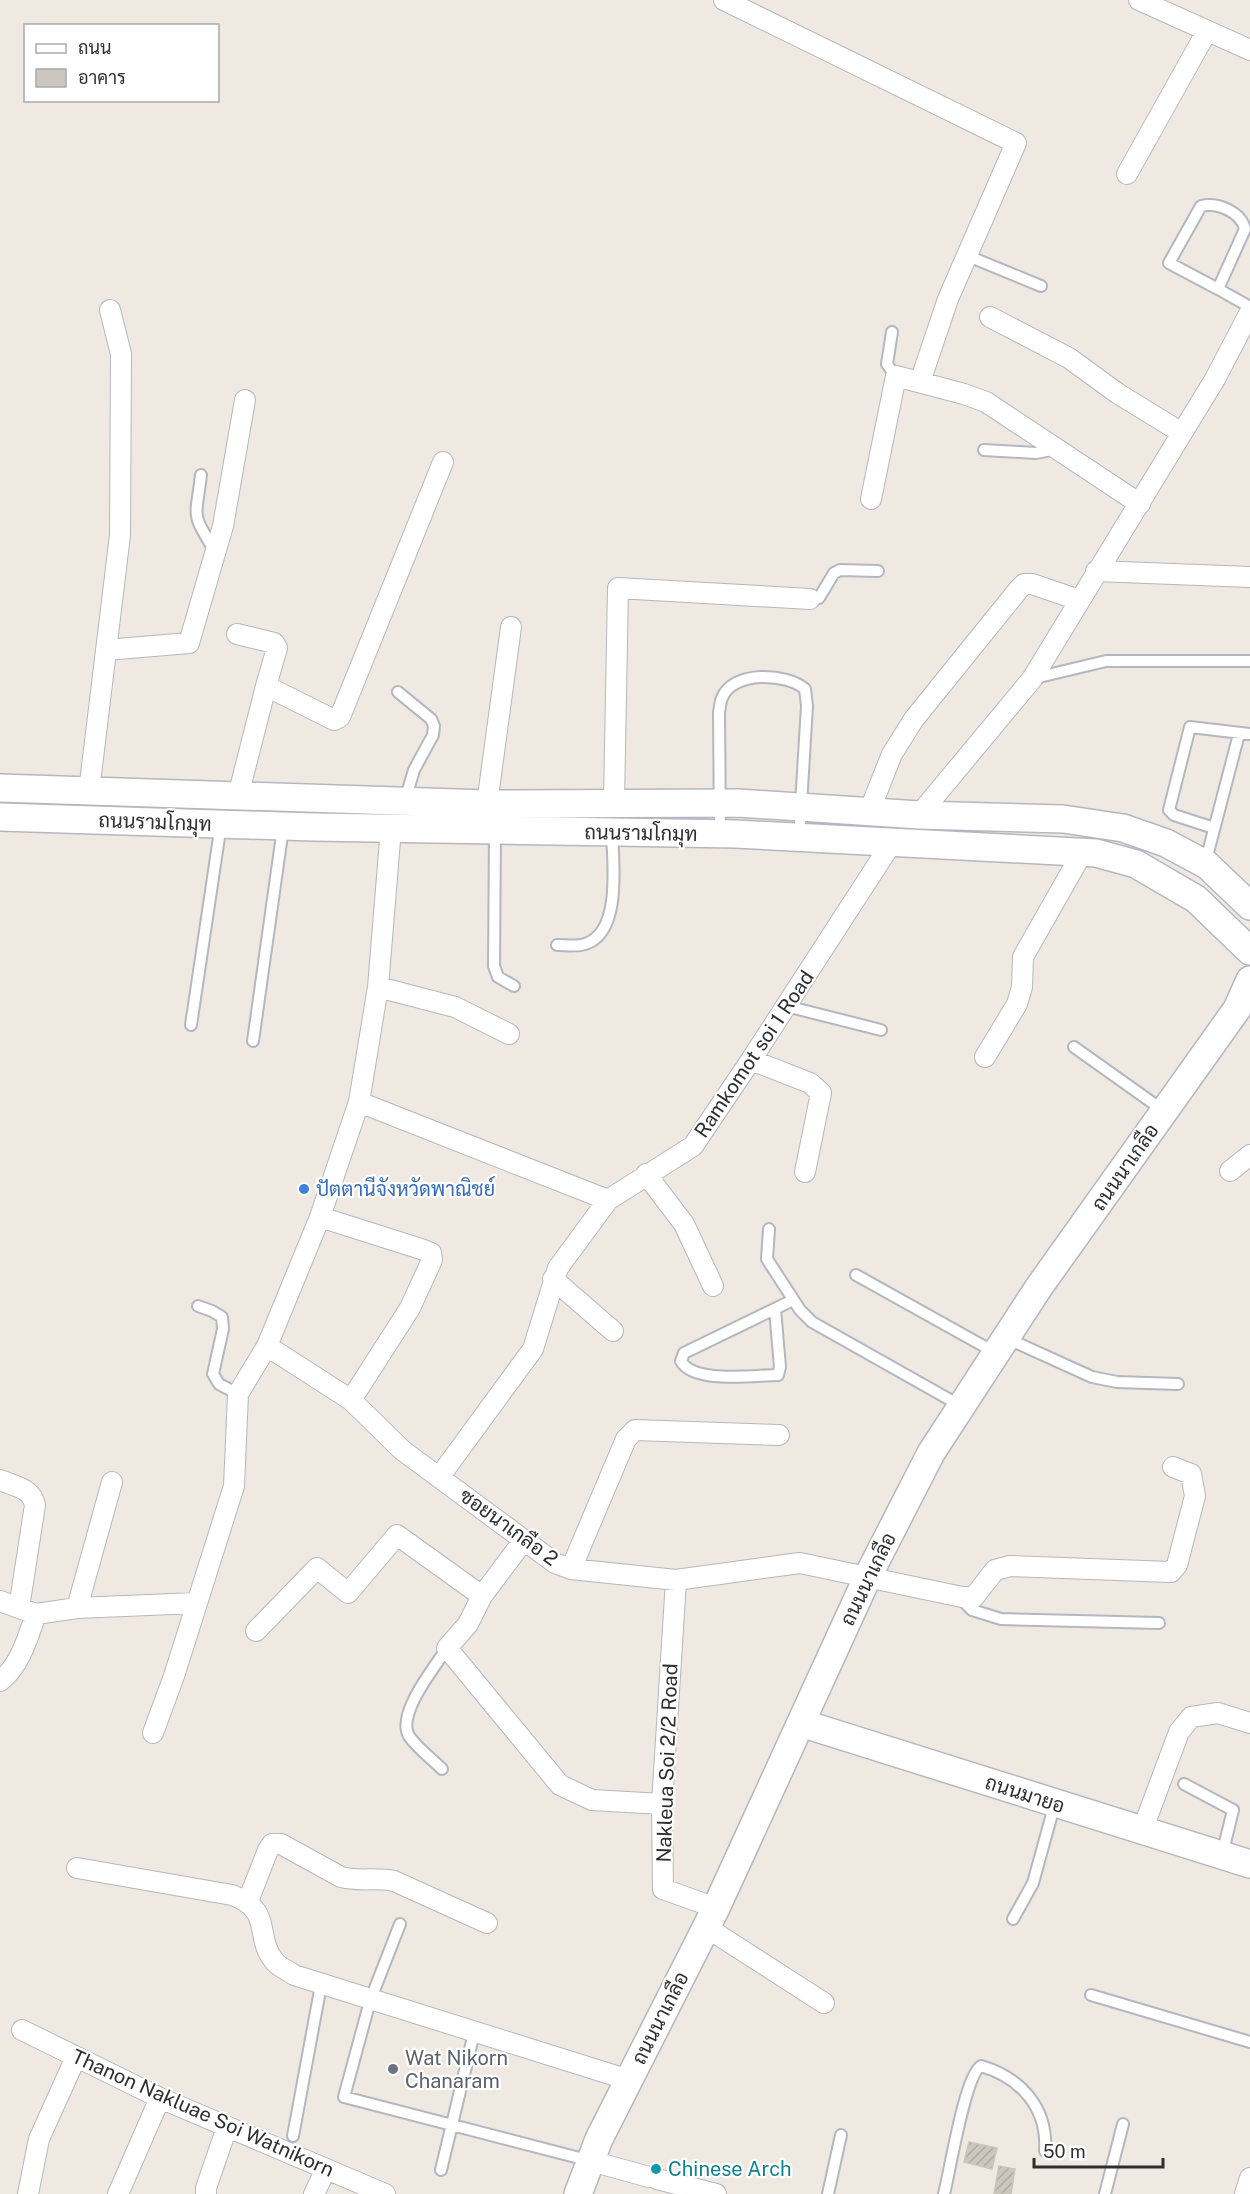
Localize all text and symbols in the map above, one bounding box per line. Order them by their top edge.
legend [24,24,219,102]
text: ถนน [78,37,111,58]
text: อาคาร [78,67,126,88]
street label: ถนนรามโกมุท [98,807,212,838]
street label: ถนนรามโกมุท [584,819,698,848]
street label: Ramkomot soi 1 Road [689,966,819,1142]
street label: ถนนนาเกลือ [1085,1118,1164,1215]
place label: ปัตตานีจังหวัดพาณิชย์ [316,1175,495,1201]
marker: ปัตตานีจังหวัดพาณิชย์ [297,1182,311,1196]
street label: ซอยนาเกลือ 2 [455,1482,564,1571]
street label: ถนนนาเกลือ [833,1528,901,1629]
street label: Nakleua Soi 2/2 Road [652,1663,682,1863]
street label: ถนนมายอ [982,1770,1068,1818]
street label: ถนนนาเกลือ [625,1967,694,2068]
street label: Thanon Nakluae Soi Watnikorn [68,2044,338,2182]
place label: Wat Nikorn Chanaram [405,2046,508,2093]
marker: Wat Nikorn Chanaram [386,2062,400,2076]
scale bar [1034,2131,1163,2169]
text: 50 m [1043,2141,1086,2162]
place label: Chinese Arch [668,2157,792,2181]
marker: Chinese Arch [649,2162,663,2176]

